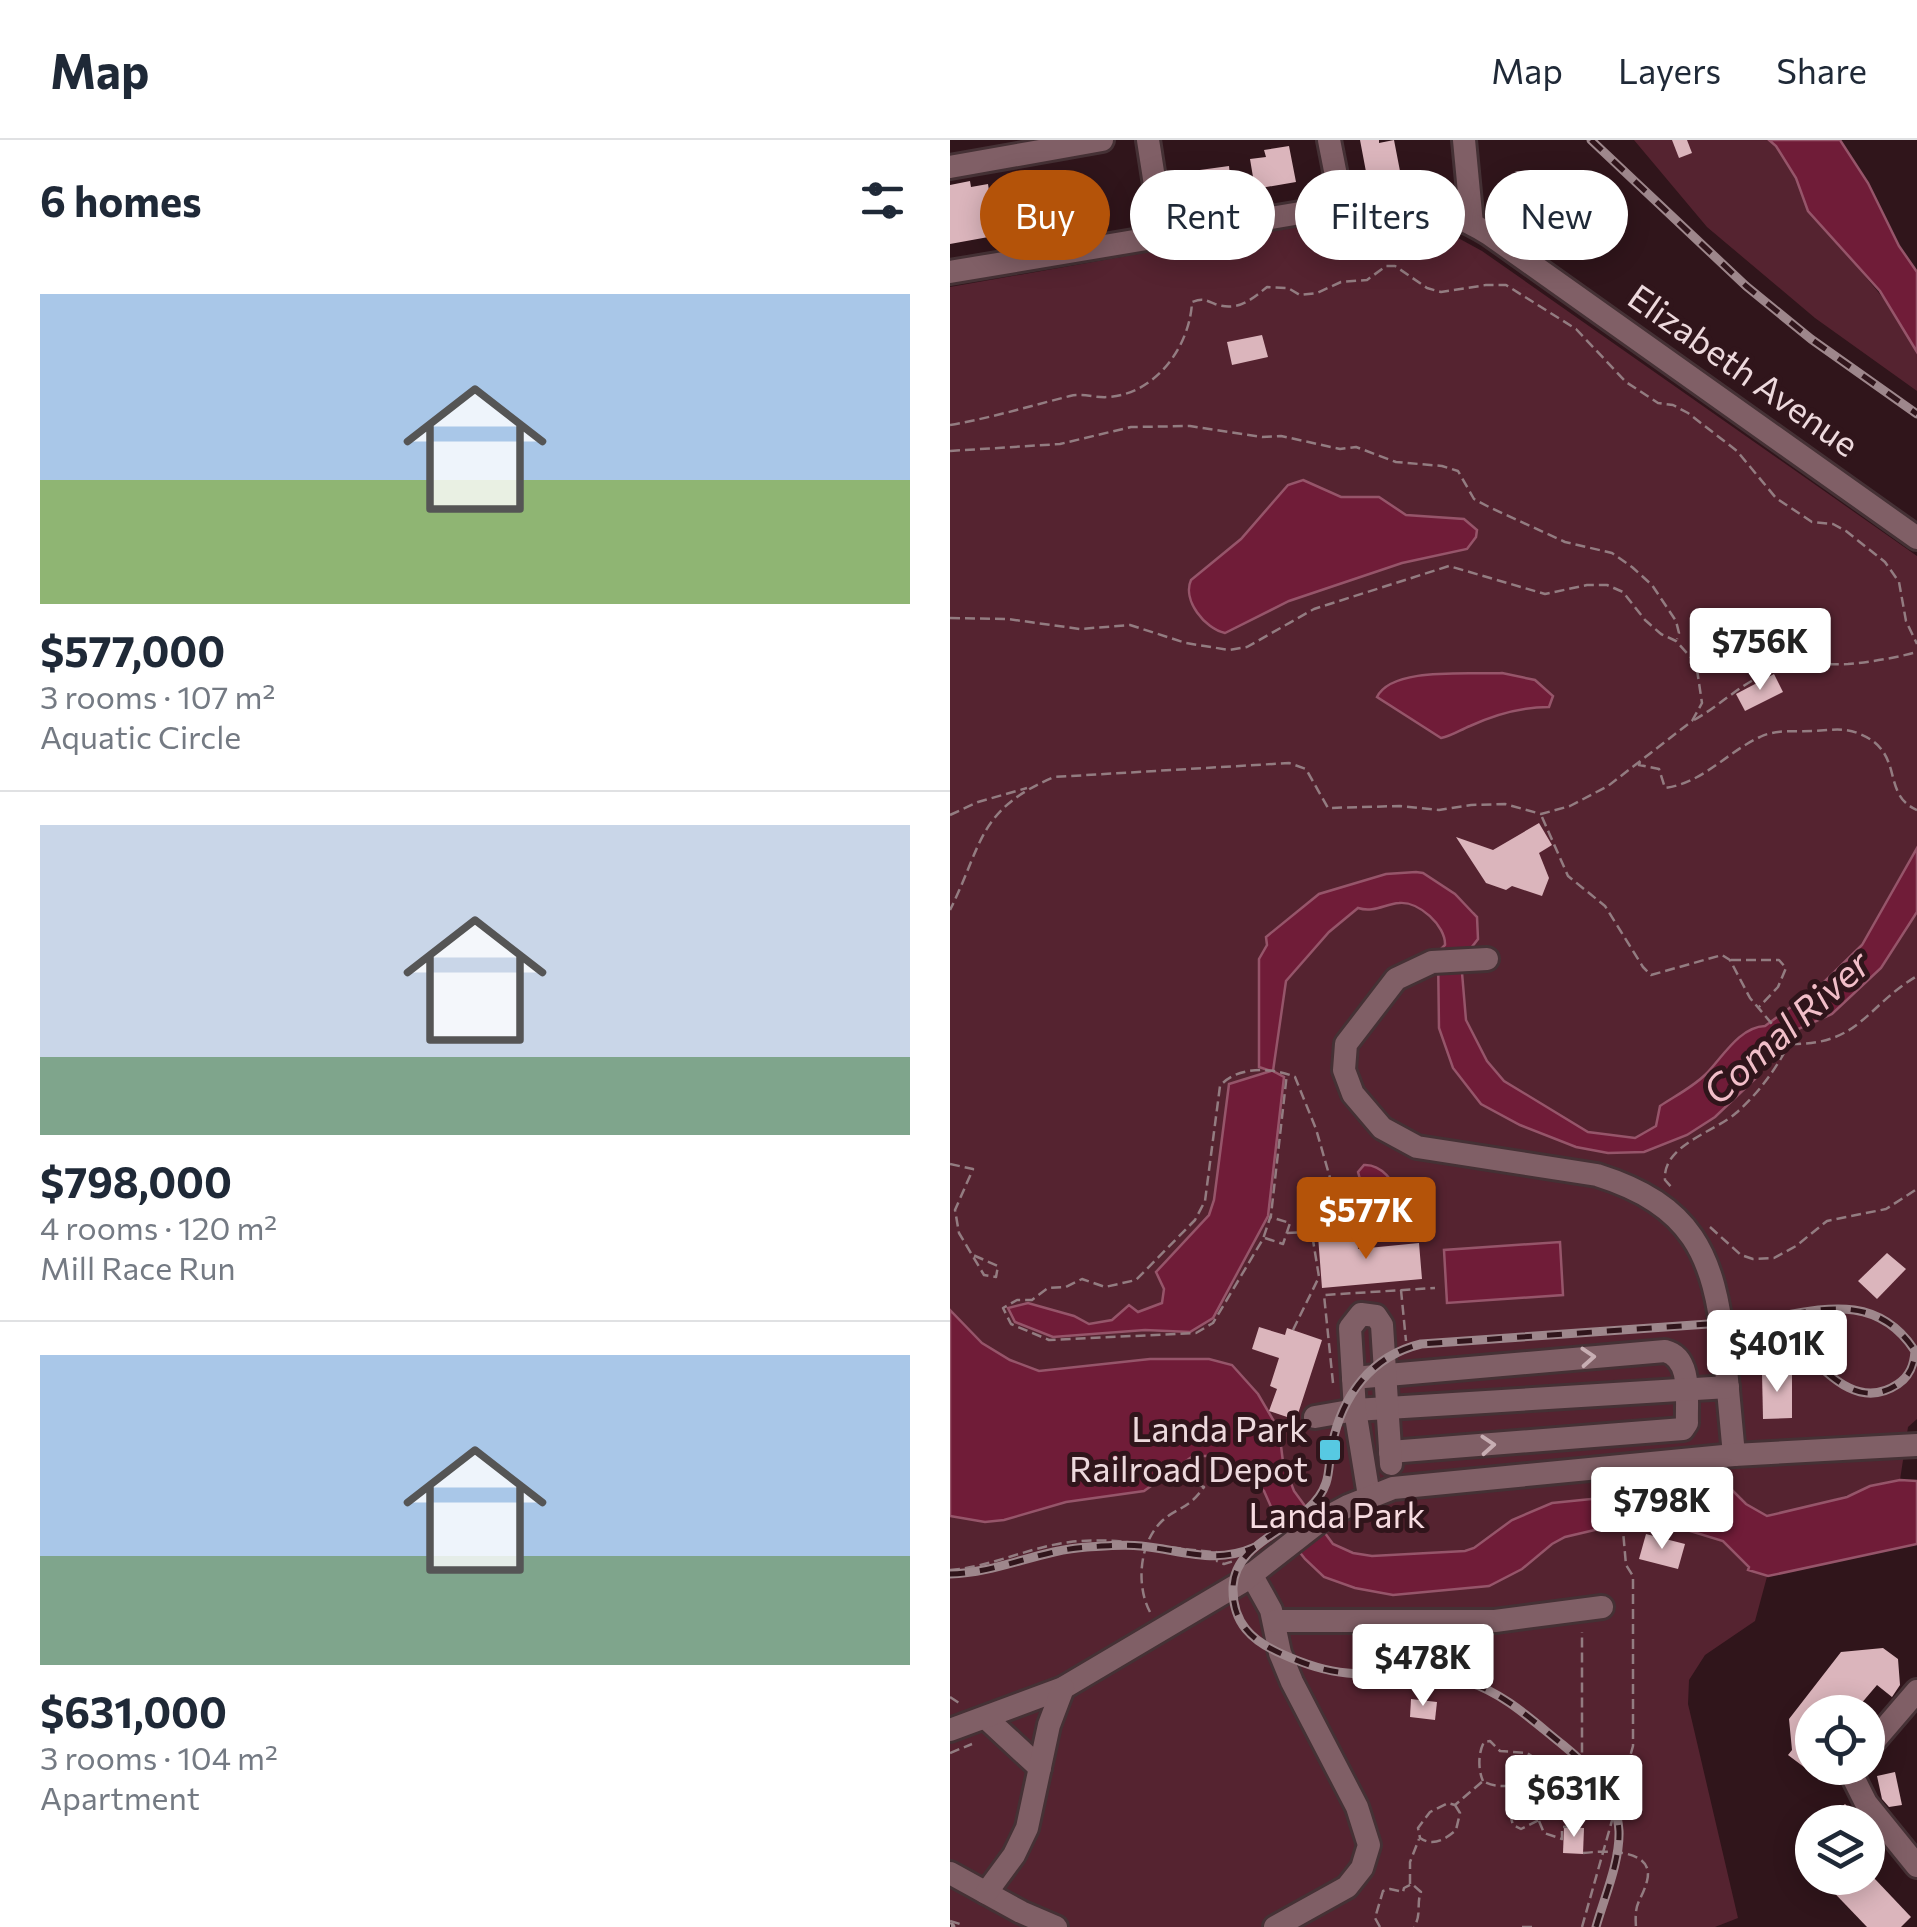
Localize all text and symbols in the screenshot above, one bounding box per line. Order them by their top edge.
text: Map [50,40,149,99]
text: Map [1491,48,1563,91]
text: Layers [1618,48,1721,91]
text: Share [1776,48,1867,91]
chip: Buy [980,170,1110,260]
chip: Rent [1130,170,1275,260]
chip: Filters [1295,170,1465,260]
chip: New [1485,170,1628,260]
icon: filters [855,173,910,228]
text: 6 homes [40,174,202,226]
street label: Elizabeth Avenue [1621,274,1868,464]
icon: home [385,359,565,539]
pin: $756K [1690,608,1830,693]
text: $756K [1712,620,1808,660]
text: $577,000 [40,624,225,676]
text: 3 rooms · 107 m² [40,676,275,716]
text: Aquatic Circle [40,716,241,756]
icon: home [385,890,565,1070]
water label: Comal River [1692,938,1880,1113]
text: $798,000 [40,1155,232,1207]
pin: $577K [1296,1177,1436,1262]
text: $577K [1319,1189,1413,1229]
text: 4 rooms · 120 m² [40,1207,277,1247]
text: Mill Race Run [40,1247,236,1287]
pin: $401K [1707,1310,1847,1395]
text: $401K [1729,1322,1825,1362]
one-way arrow [1581,1347,1597,1369]
place label: Landa Park Railroad Depot [1069,1406,1308,1489]
icon: home [385,1420,565,1600]
one-way arrow [1480,1435,1496,1456]
marker: Landa Park Railroad Depot [1317,1437,1343,1463]
pin: $798K [1592,1467,1732,1552]
text: $798K [1613,1479,1711,1519]
park label: Landa Park [1249,1492,1425,1535]
pin: $478K [1353,1624,1493,1709]
text: $478K [1375,1636,1471,1676]
text: $631,000 [40,1685,227,1737]
map controls [1795,1695,1885,1895]
button: locate [1795,1695,1885,1785]
text: 3 rooms · 104 m² [40,1737,278,1777]
pin: $631K [1504,1755,1644,1840]
text: $631K [1527,1767,1621,1807]
text: Apartment [40,1777,200,1817]
button: layers [1795,1805,1885,1895]

